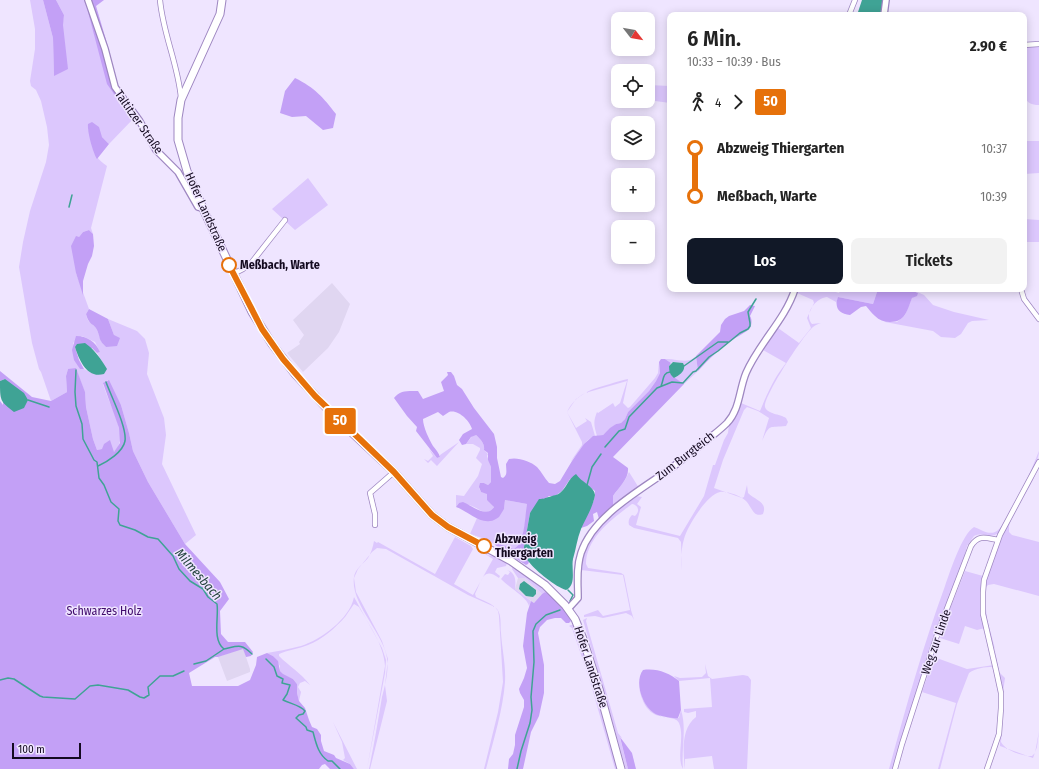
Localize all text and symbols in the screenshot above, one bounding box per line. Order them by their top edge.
north arrow [611,12,655,56]
map controls [611,12,655,264]
text: 6 Min. [687,25,741,52]
text: 2.90 € [970,37,1007,55]
text: 10:33 – 10:39 · Bus [687,54,781,69]
button: locate [611,64,655,108]
street label: Taltitzer Straße [112,88,166,156]
icon: walk [687,91,709,113]
icon: forward [727,91,749,113]
text: 50 [763,93,778,110]
text: 4 [715,95,721,110]
button: layers [611,116,655,160]
text: Abzweig Thiergarten [717,139,844,157]
text: 10:37 [981,141,1007,156]
button: + [611,168,655,212]
street label: Hofer Landstraße [182,170,230,254]
text: Meßbach, Warte [717,187,817,205]
text: 10:39 [980,189,1007,204]
button: − [611,220,655,264]
button: Los [687,238,843,284]
button: Tickets [851,238,1007,284]
marker: Meßbach, Warte [221,257,237,273]
place label: Meßbach, Warte [240,258,320,272]
line badge: 50 [322,408,358,434]
text: 50 [333,412,347,429]
street label: Zum Burgteich [653,429,717,483]
place label: Abzweig Thiergarten [494,532,553,560]
marker: Abzweig Thiergarten [476,538,492,554]
water label: Milmesbach [172,545,225,603]
park label: Schwarzes Holz [66,604,142,618]
street label: Weg zur Linde [918,607,954,677]
street label: Hofer Landstraße [571,624,611,710]
scale bar [12,741,81,760]
text: 100 m [18,743,45,756]

